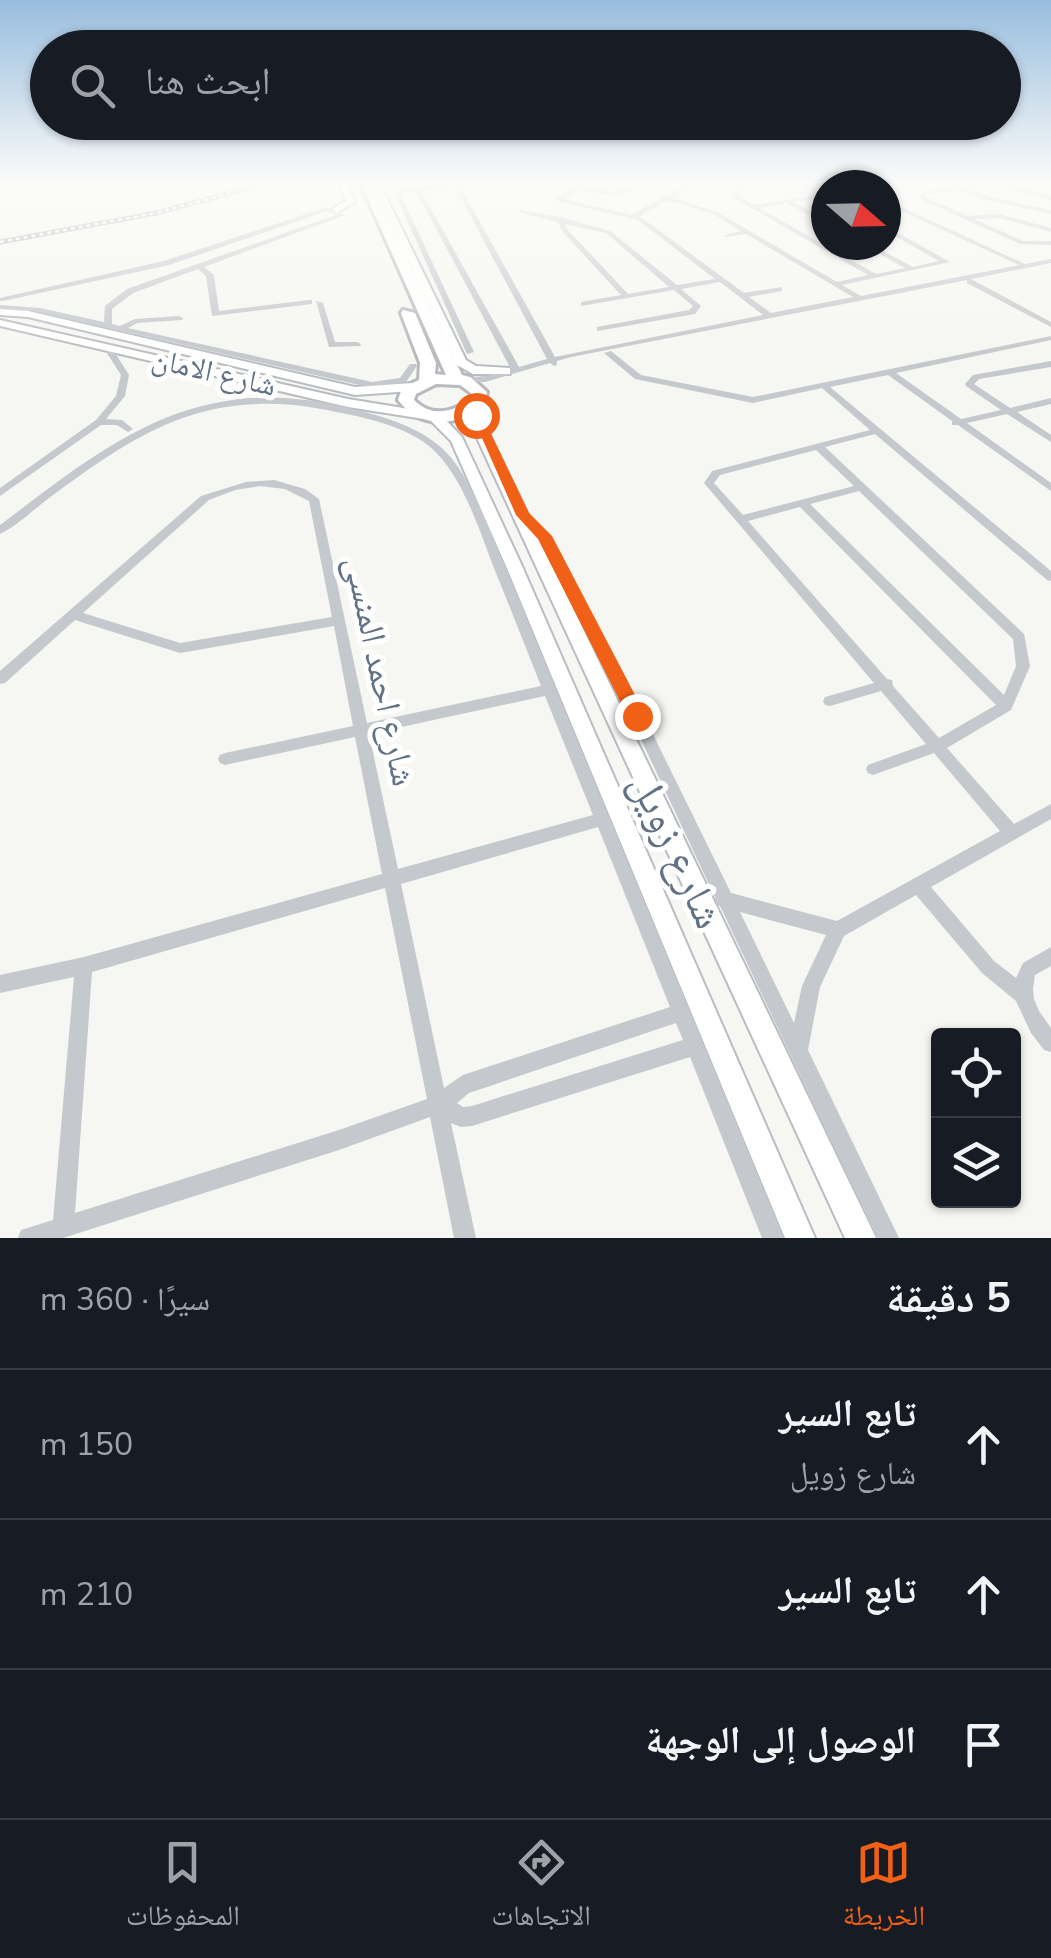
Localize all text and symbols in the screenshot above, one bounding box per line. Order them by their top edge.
search box [30,30,1021,140]
text: ابحث هنا [145,56,271,107]
icon: search [65,58,120,113]
north arrow [811,170,901,260]
street label: شارع الامان [148,338,280,407]
route start [454,393,500,439]
street label: شارع احمد المنسى [333,552,428,790]
route end [615,694,661,740]
street label: شارع زويل [616,763,737,938]
map controls [931,1028,1021,1208]
button: locate [931,1028,1021,1118]
button: layers [931,1118,1021,1208]
text: 5 دقيقة [886,1270,1011,1327]
text: سيرًا · 360 m [40,1278,210,1321]
text: تابع السير [779,1388,916,1439]
icon: ahead [956,1417,1011,1472]
text: 150 m [40,1423,133,1466]
text: شارع زويل [790,1452,916,1495]
text: تابع السير [779,1565,916,1616]
icon: ahead [956,1567,1011,1622]
text: 210 m [40,1573,133,1616]
text: الوصول إلى الوجهة [646,1715,916,1766]
icon: arrive [956,1717,1011,1772]
tab: المحفوظات [126,1835,240,1943]
tab: الاتجاهات [492,1835,591,1943]
tab: الخريطة [843,1835,925,1943]

